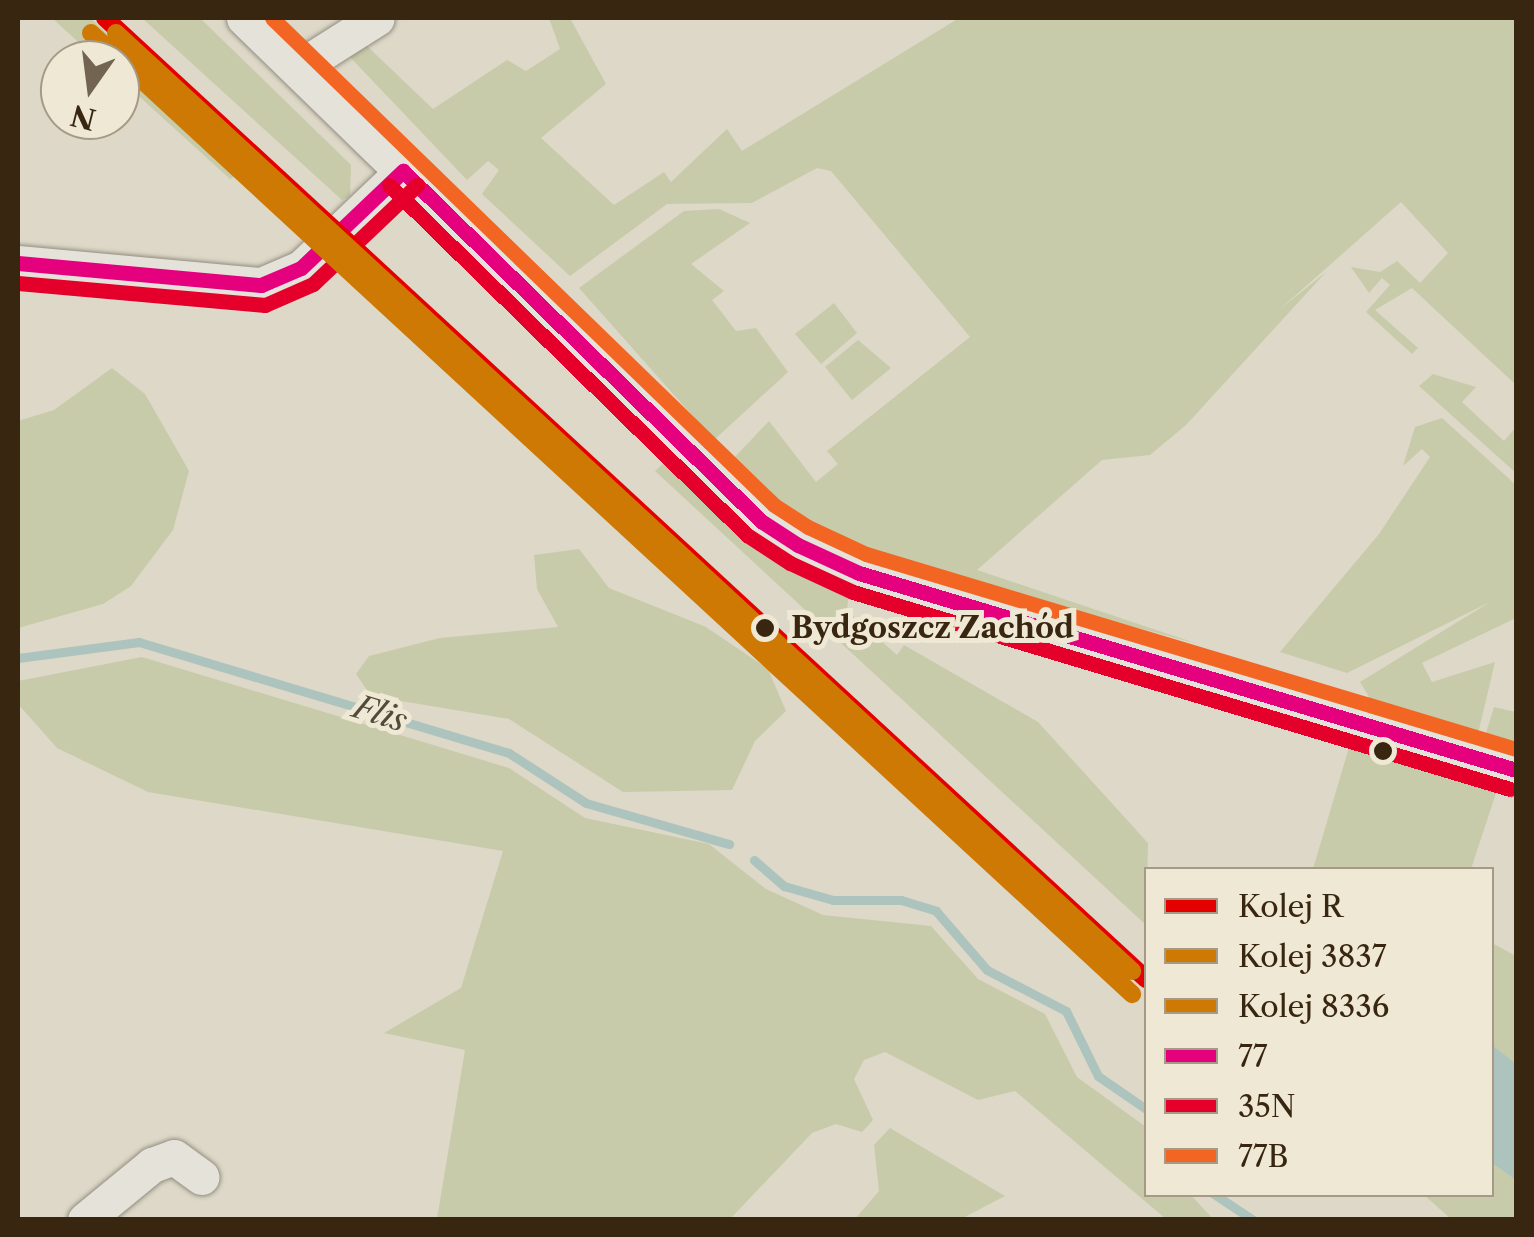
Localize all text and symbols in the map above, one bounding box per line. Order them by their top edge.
north arrow [40,40,140,140]
text: N [67,98,99,137]
place label: Bydgoszcz Zachód [791,610,1074,646]
marker: Bydgoszcz Zachód [748,611,782,645]
water label: Flis [349,688,411,740]
unlabelled marker [1373,741,1393,761]
legend [1144,867,1494,1197]
text: Kolej R [1238,888,1343,925]
text: Kolej 3837 [1238,938,1387,975]
text: Kolej 8336 [1238,988,1389,1025]
text: 77 [1238,1038,1268,1075]
text: 35N [1238,1088,1296,1125]
text: 77B [1238,1138,1289,1175]

